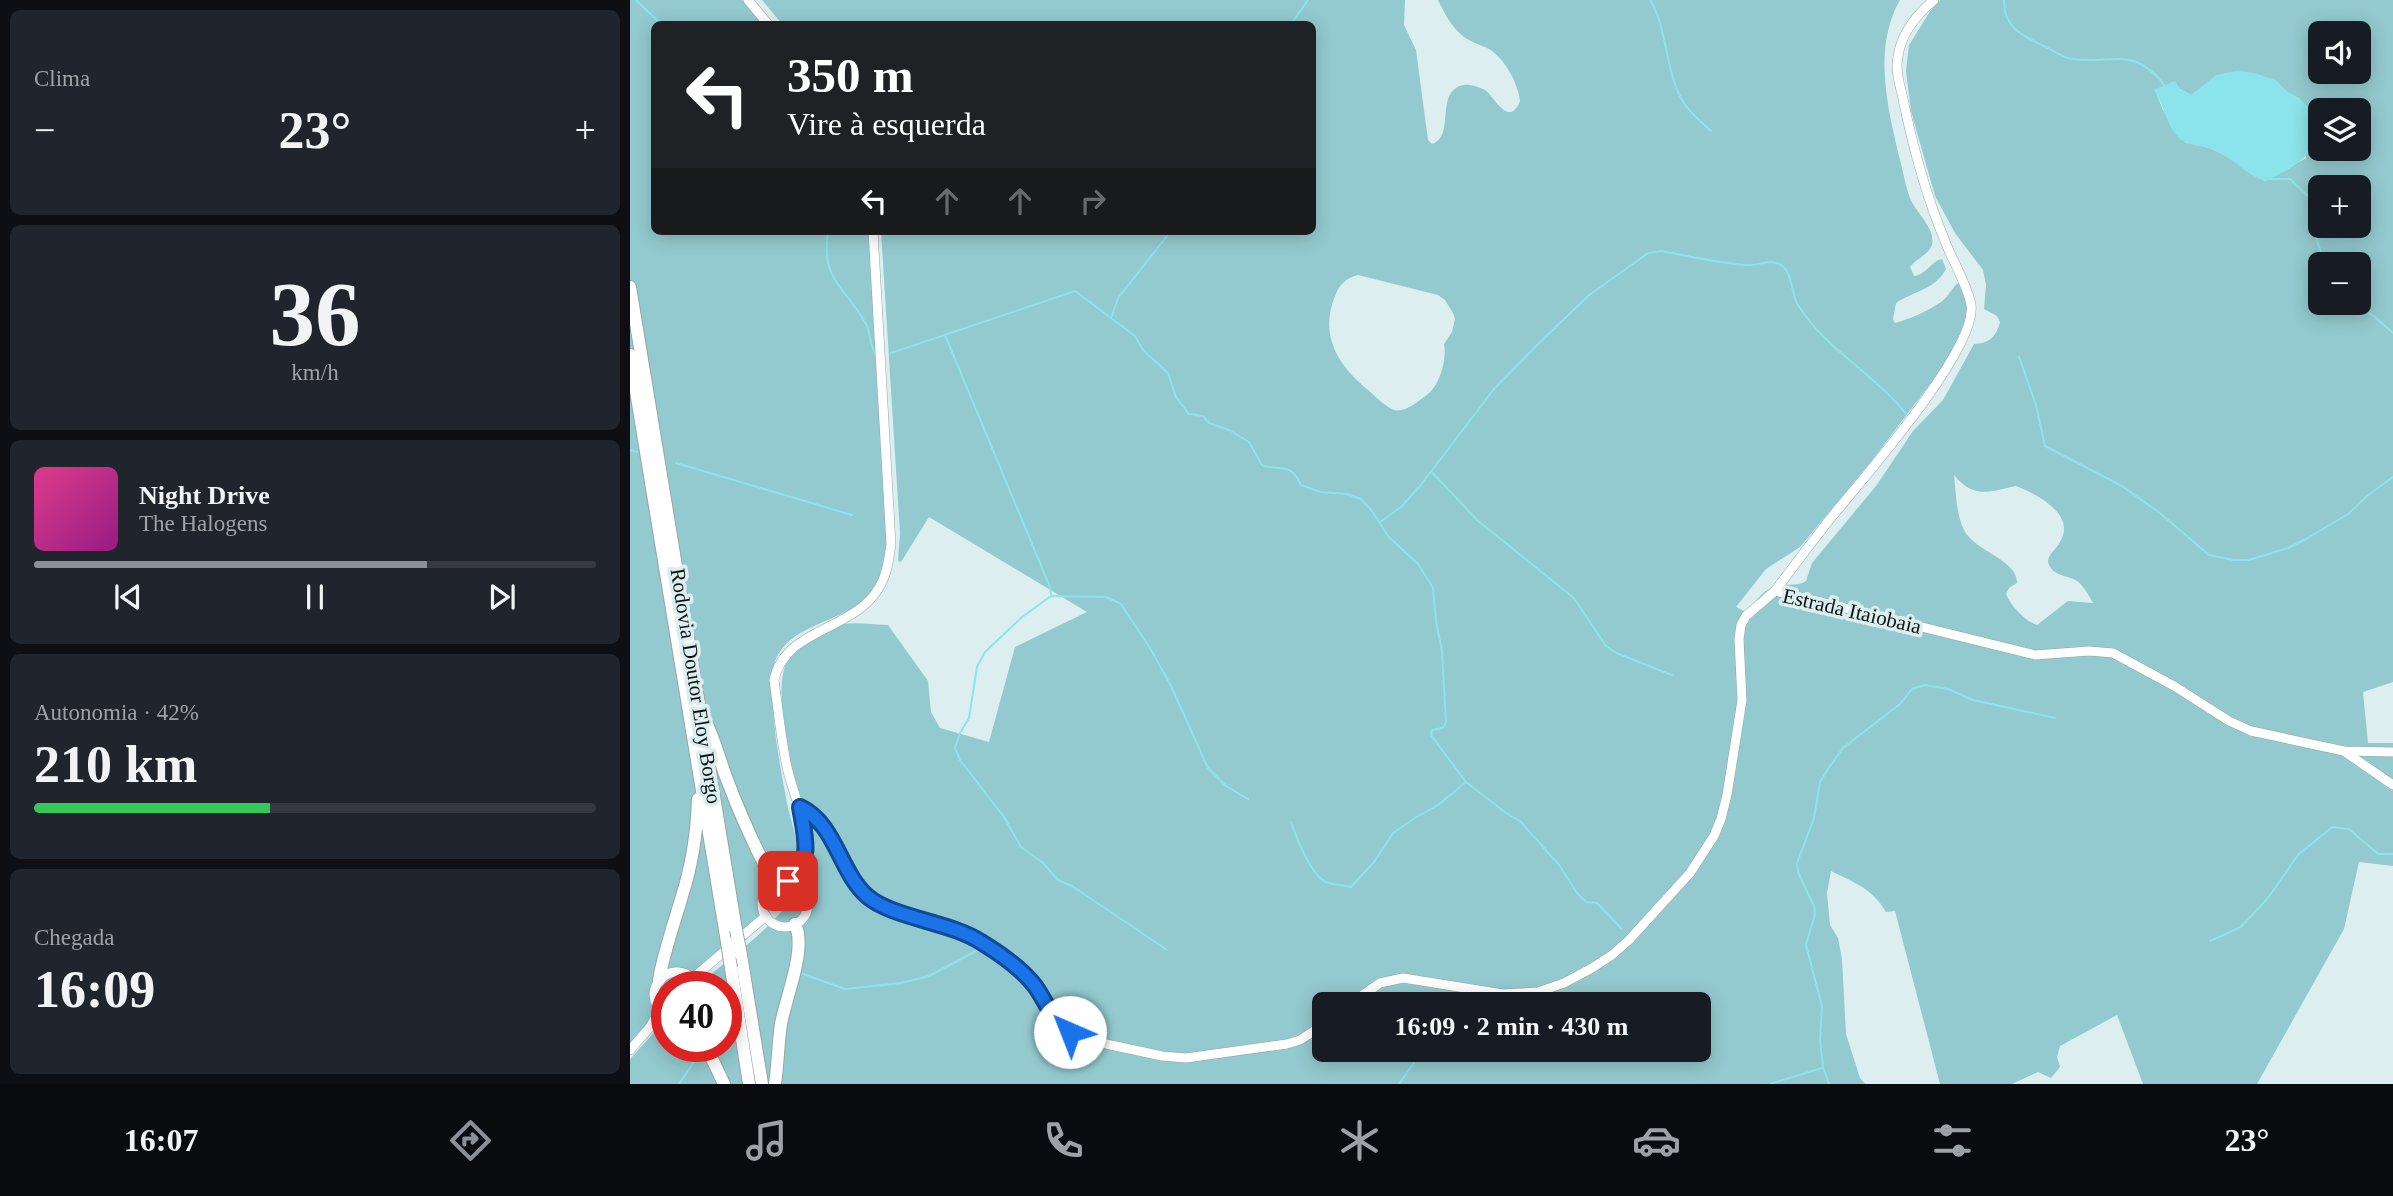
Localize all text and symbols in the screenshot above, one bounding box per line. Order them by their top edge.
map controls [2308,21,2371,315]
button: sound [2308,21,2371,84]
text: 350 m [787,48,914,103]
icon: left [672,49,763,140]
text: Clima [34,66,90,91]
button: layers [2308,98,2371,161]
text: 23° [279,102,351,159]
text: Vire à esquerda [787,106,986,142]
text: − [34,109,55,151]
text: + [575,109,596,151]
button: + [2308,175,2371,238]
icon: left [855,182,893,220]
icon: ahead [928,182,966,220]
icon: ahead [1001,182,1039,220]
icon: right [1074,182,1112,220]
button: − [2308,252,2371,315]
text: 36 [270,264,361,365]
text: km/h [291,360,339,385]
text: Night Drive [139,481,270,510]
text: The Halogens [139,511,267,536]
street label: Rodovia Doutor Eloy Borgo [666,566,726,806]
icon: previous [109,578,147,616]
icon: pause [296,578,334,616]
icon: next [483,578,521,616]
street label: Estrada Itaiobaia [1780,583,1924,639]
text: Autonomia · 42% [34,700,199,725]
text: 210 km [34,736,197,793]
pin [758,851,818,911]
icon: arrive [769,862,807,900]
text: Chegada [34,925,114,950]
text: 16:09 [34,961,155,1018]
speed limit sign: 40 [651,971,742,1062]
position arrow [1033,995,1107,1069]
text: 16:09 · 2 min · 430 m [1395,1012,1629,1041]
icon: directions [446,1116,495,1165]
icon: music [742,1116,791,1165]
icon: phone [1039,1116,1088,1165]
icon: climate [1335,1116,1384,1165]
icon: car [1632,1116,1681,1165]
icon: filters [1928,1116,1977,1165]
text: 16:07 [124,1122,198,1158]
text: 23° [2224,1122,2269,1158]

